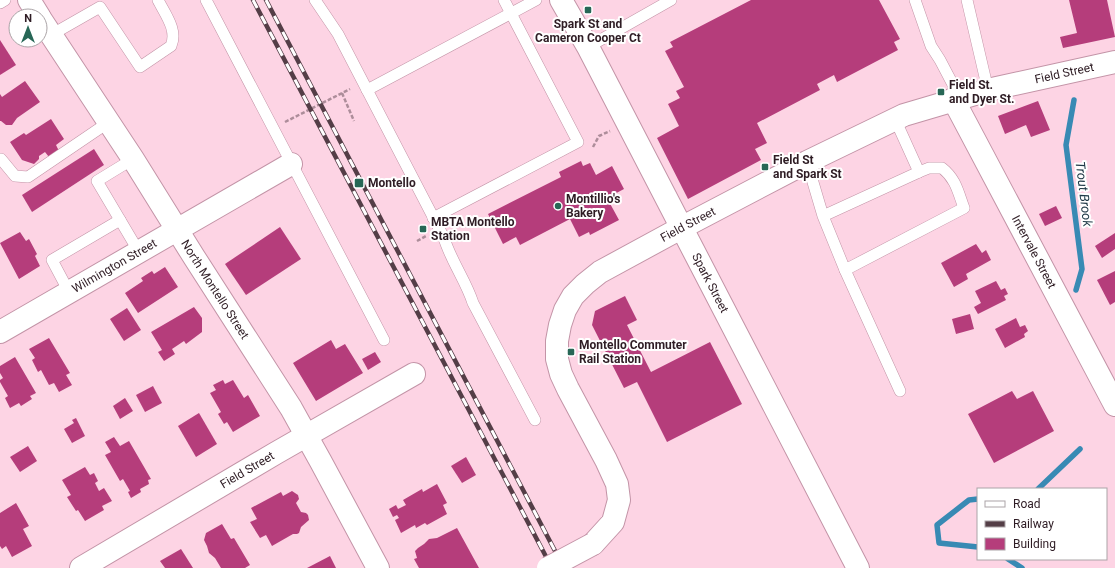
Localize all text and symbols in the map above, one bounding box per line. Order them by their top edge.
marker: Spark St and Cameron Cooper Ct [583,5,593,15]
north arrow [8,8,48,48]
text: N [24,12,32,25]
place label: Spark St and Cameron Cooper Ct [535,17,641,45]
street label: Field Street [1033,60,1095,86]
place label: Field St. and Dyer St. [949,78,1014,106]
marker: Field St. and Dyer St. [936,87,946,97]
place label: Field St and Spark St [773,153,842,181]
water label: Trout Brook [1073,161,1096,228]
marker: Field St and Spark St [760,162,770,172]
place label: Montello [368,176,416,190]
marker: Montello [353,177,365,189]
place label: Montillio's Bakery [566,192,621,220]
marker: Montillio's Bakery [553,201,563,211]
street label: Field Street [658,204,718,245]
street label: Intervale Street [1009,213,1059,291]
place label: MBTA Montello Station [431,215,515,243]
marker: MBTA Montello Station [418,224,428,234]
street label: Wilmington Street [70,236,159,296]
street label: North Montello Street [178,237,252,342]
street label: Spark Street [689,251,732,315]
place label: Montello Commuter Rail Station [579,338,687,366]
marker: Montello Commuter Rail Station [566,347,576,357]
street label: Field Street [218,449,277,491]
legend [977,488,1107,560]
text: Road [1013,497,1041,511]
text: Railway [1013,517,1054,531]
text: Building [1013,537,1056,551]

